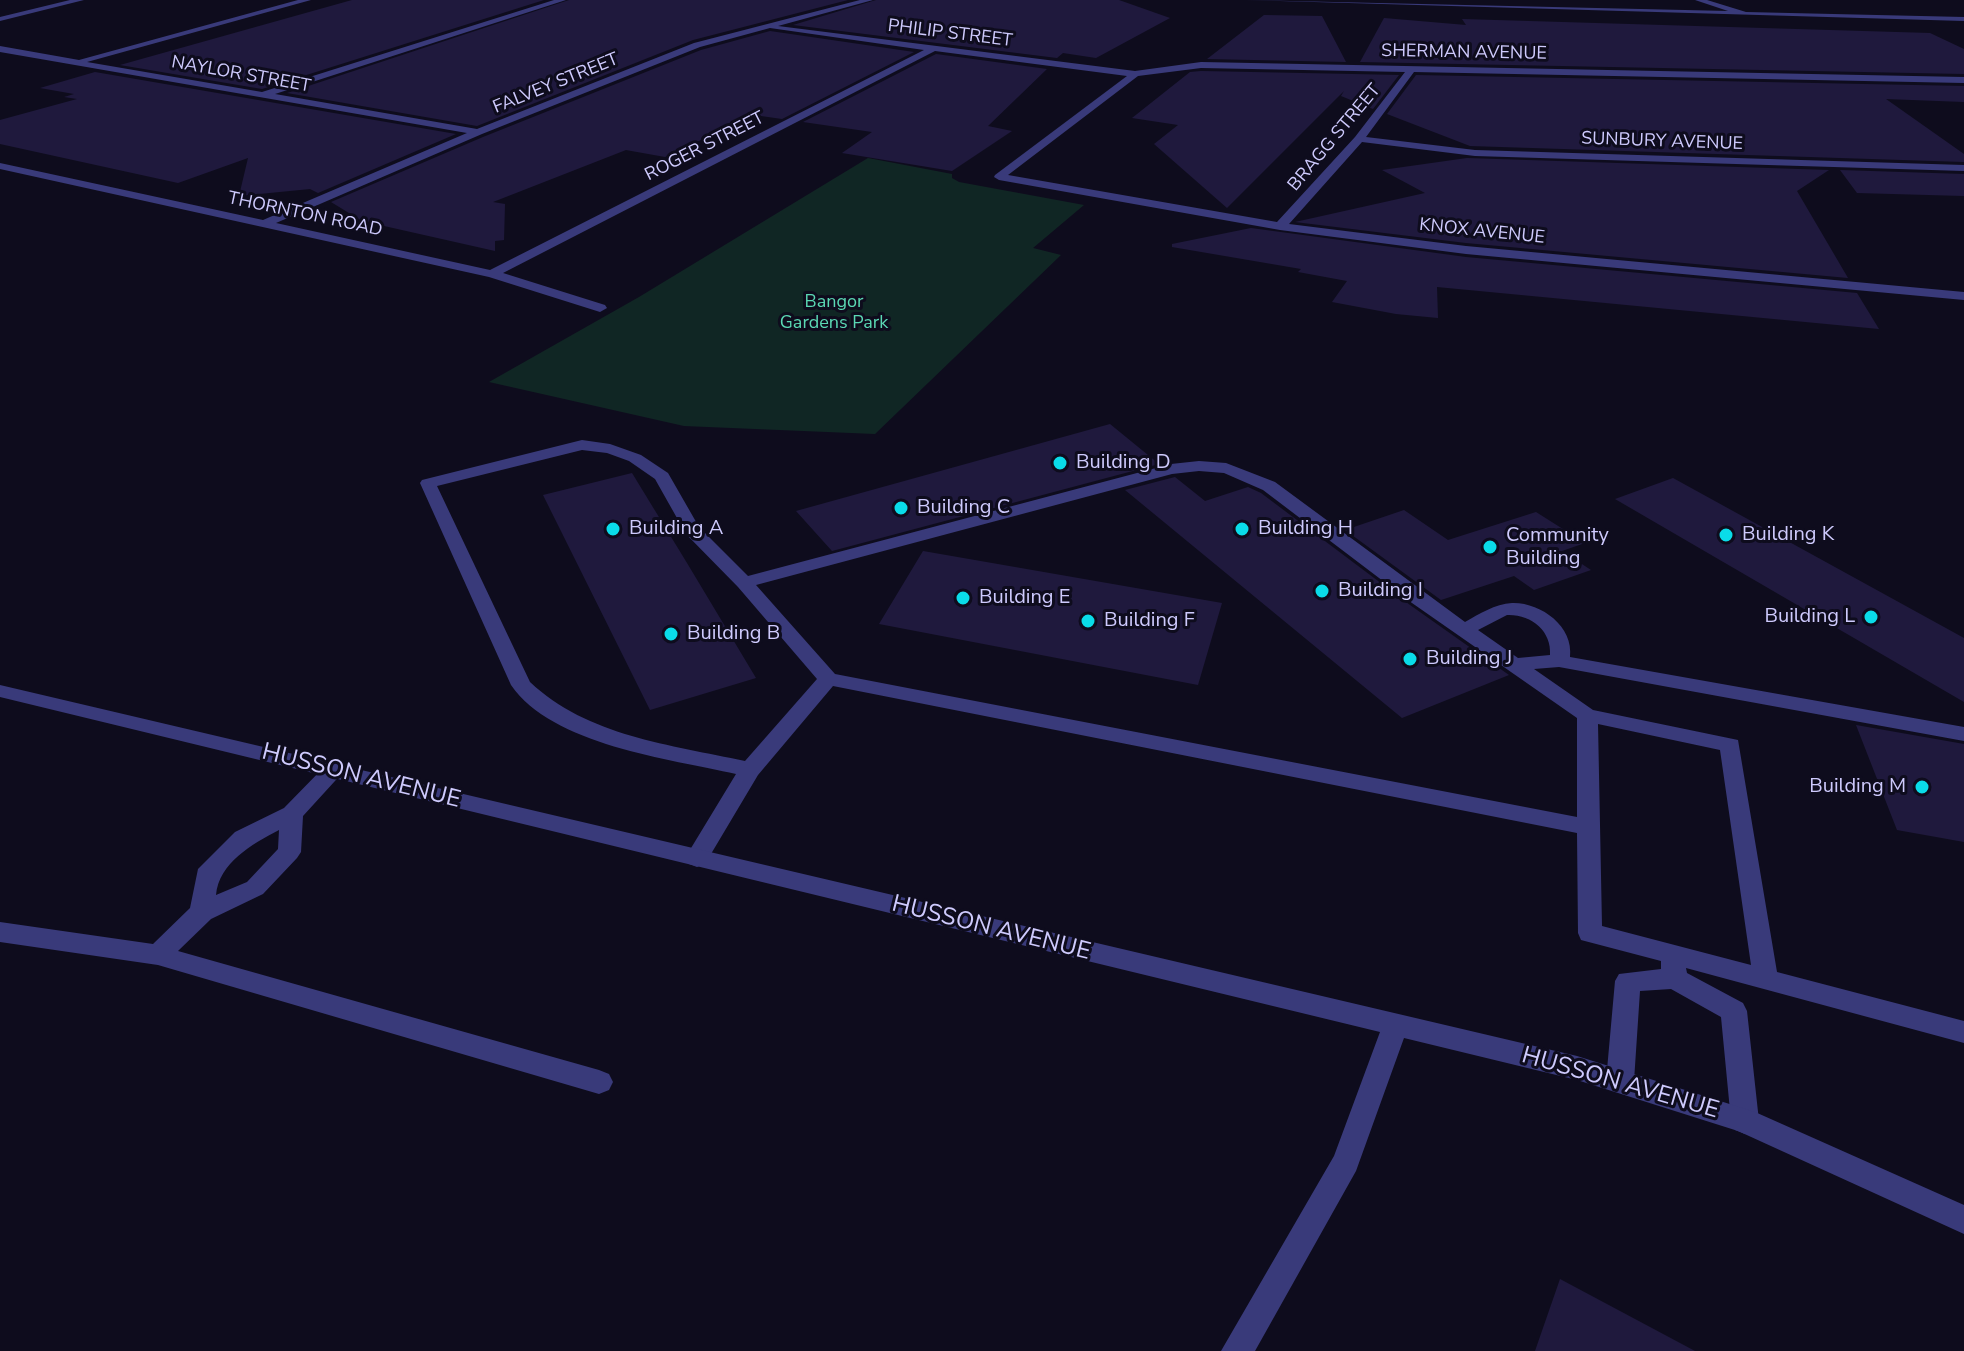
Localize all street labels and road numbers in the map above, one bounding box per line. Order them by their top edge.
street label: PHILIP STREET [886,16,1014,52]
street label: SHERMAN AVENUE [1381,41,1547,65]
street label: FALVEY STREET [490,49,622,119]
street label: NAYLOR STREET [170,52,312,98]
street label: BRAGG STREET [1284,80,1386,196]
street label: ROGER STREET [642,108,768,186]
street label: SUNBURY AVENUE [1581,128,1743,156]
street label: THORNTON ROAD [226,188,384,242]
street label: KNOX AVENUE [1418,215,1546,249]
street label: HUSSON AVENUE [259,738,463,816]
street label: HUSSON AVENUE [889,890,1093,968]
street label: HUSSON AVENUE [1518,1042,1722,1126]

